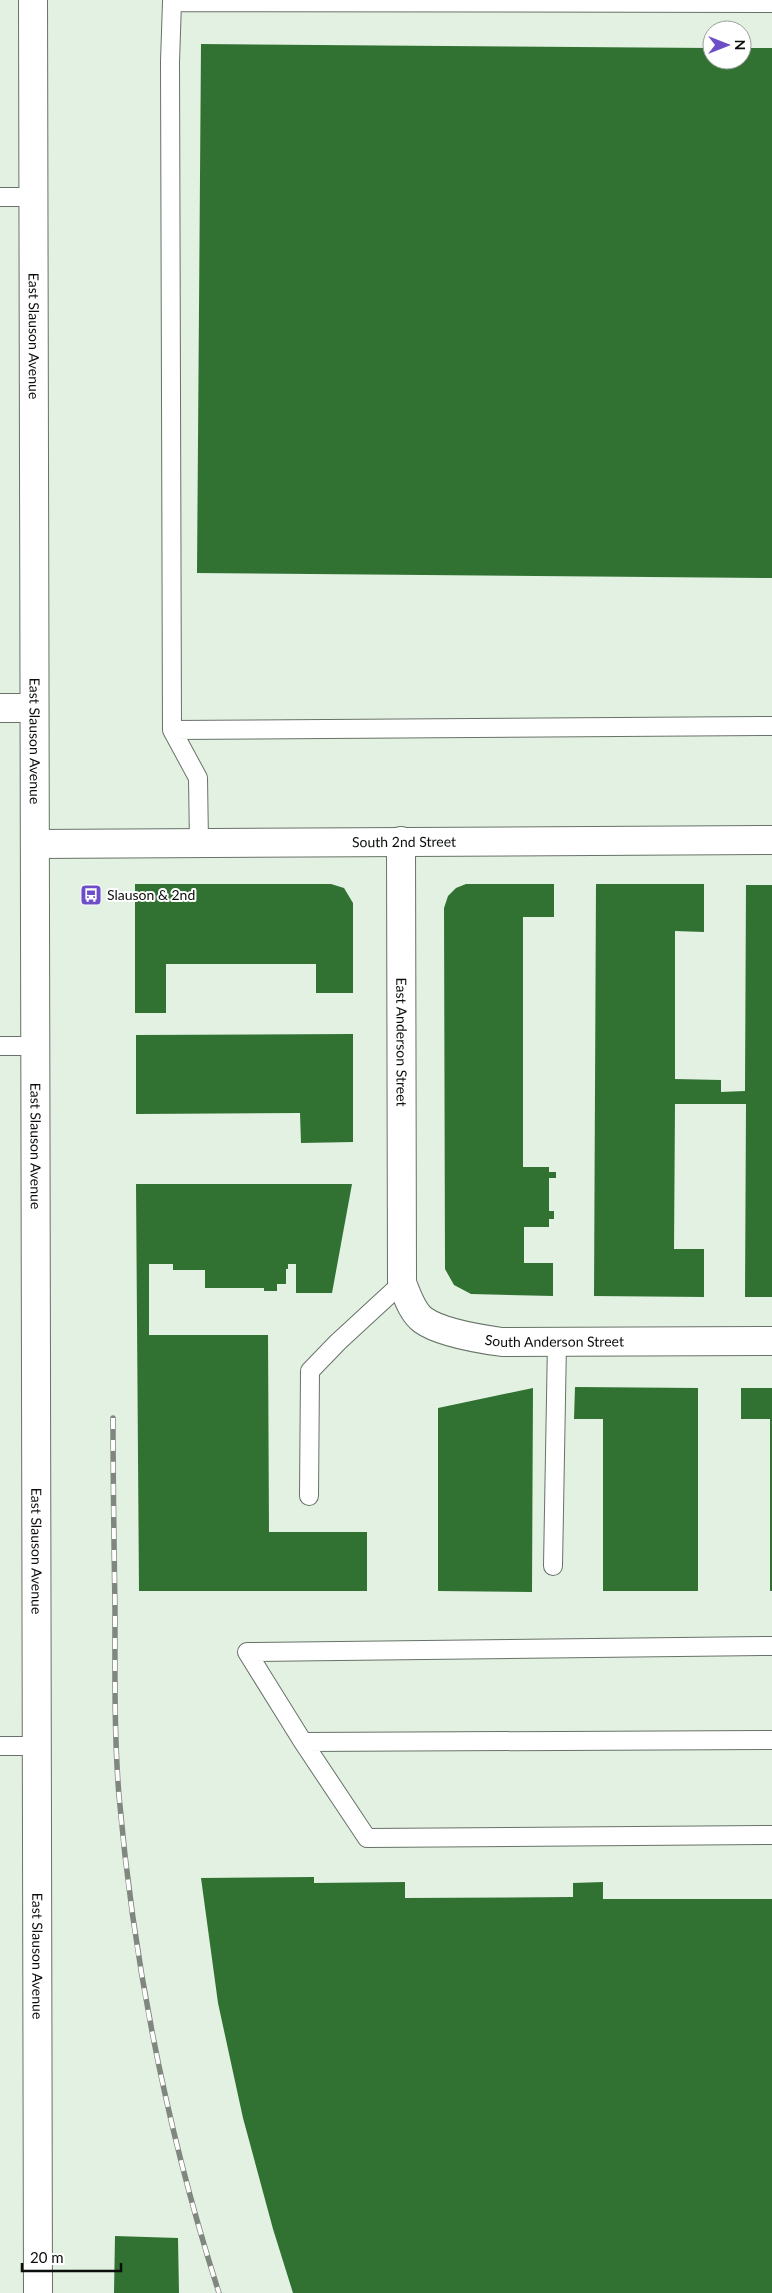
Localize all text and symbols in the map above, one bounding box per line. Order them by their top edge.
north arrow [702,20,752,70]
text: N [732,40,749,50]
street label: East Slauson Avenue [26,273,43,399]
street label: East Slauson Avenue [26,678,44,804]
street label: South 2nd Street [352,833,456,850]
bus stop icon: Slauson & 2nd [79,883,103,907]
place label: Slauson & 2nd [107,886,195,903]
street label: East Anderson Street [393,977,411,1107]
street label: East Slauson Avenue [27,1083,45,1209]
street label: South Anderson Street [484,1331,624,1350]
street label: East Slauson Avenue [28,1488,46,1614]
street label: East Slauson Avenue [29,1893,46,2019]
scale bar [22,2240,121,2272]
text: 20 m [30,2248,64,2266]

